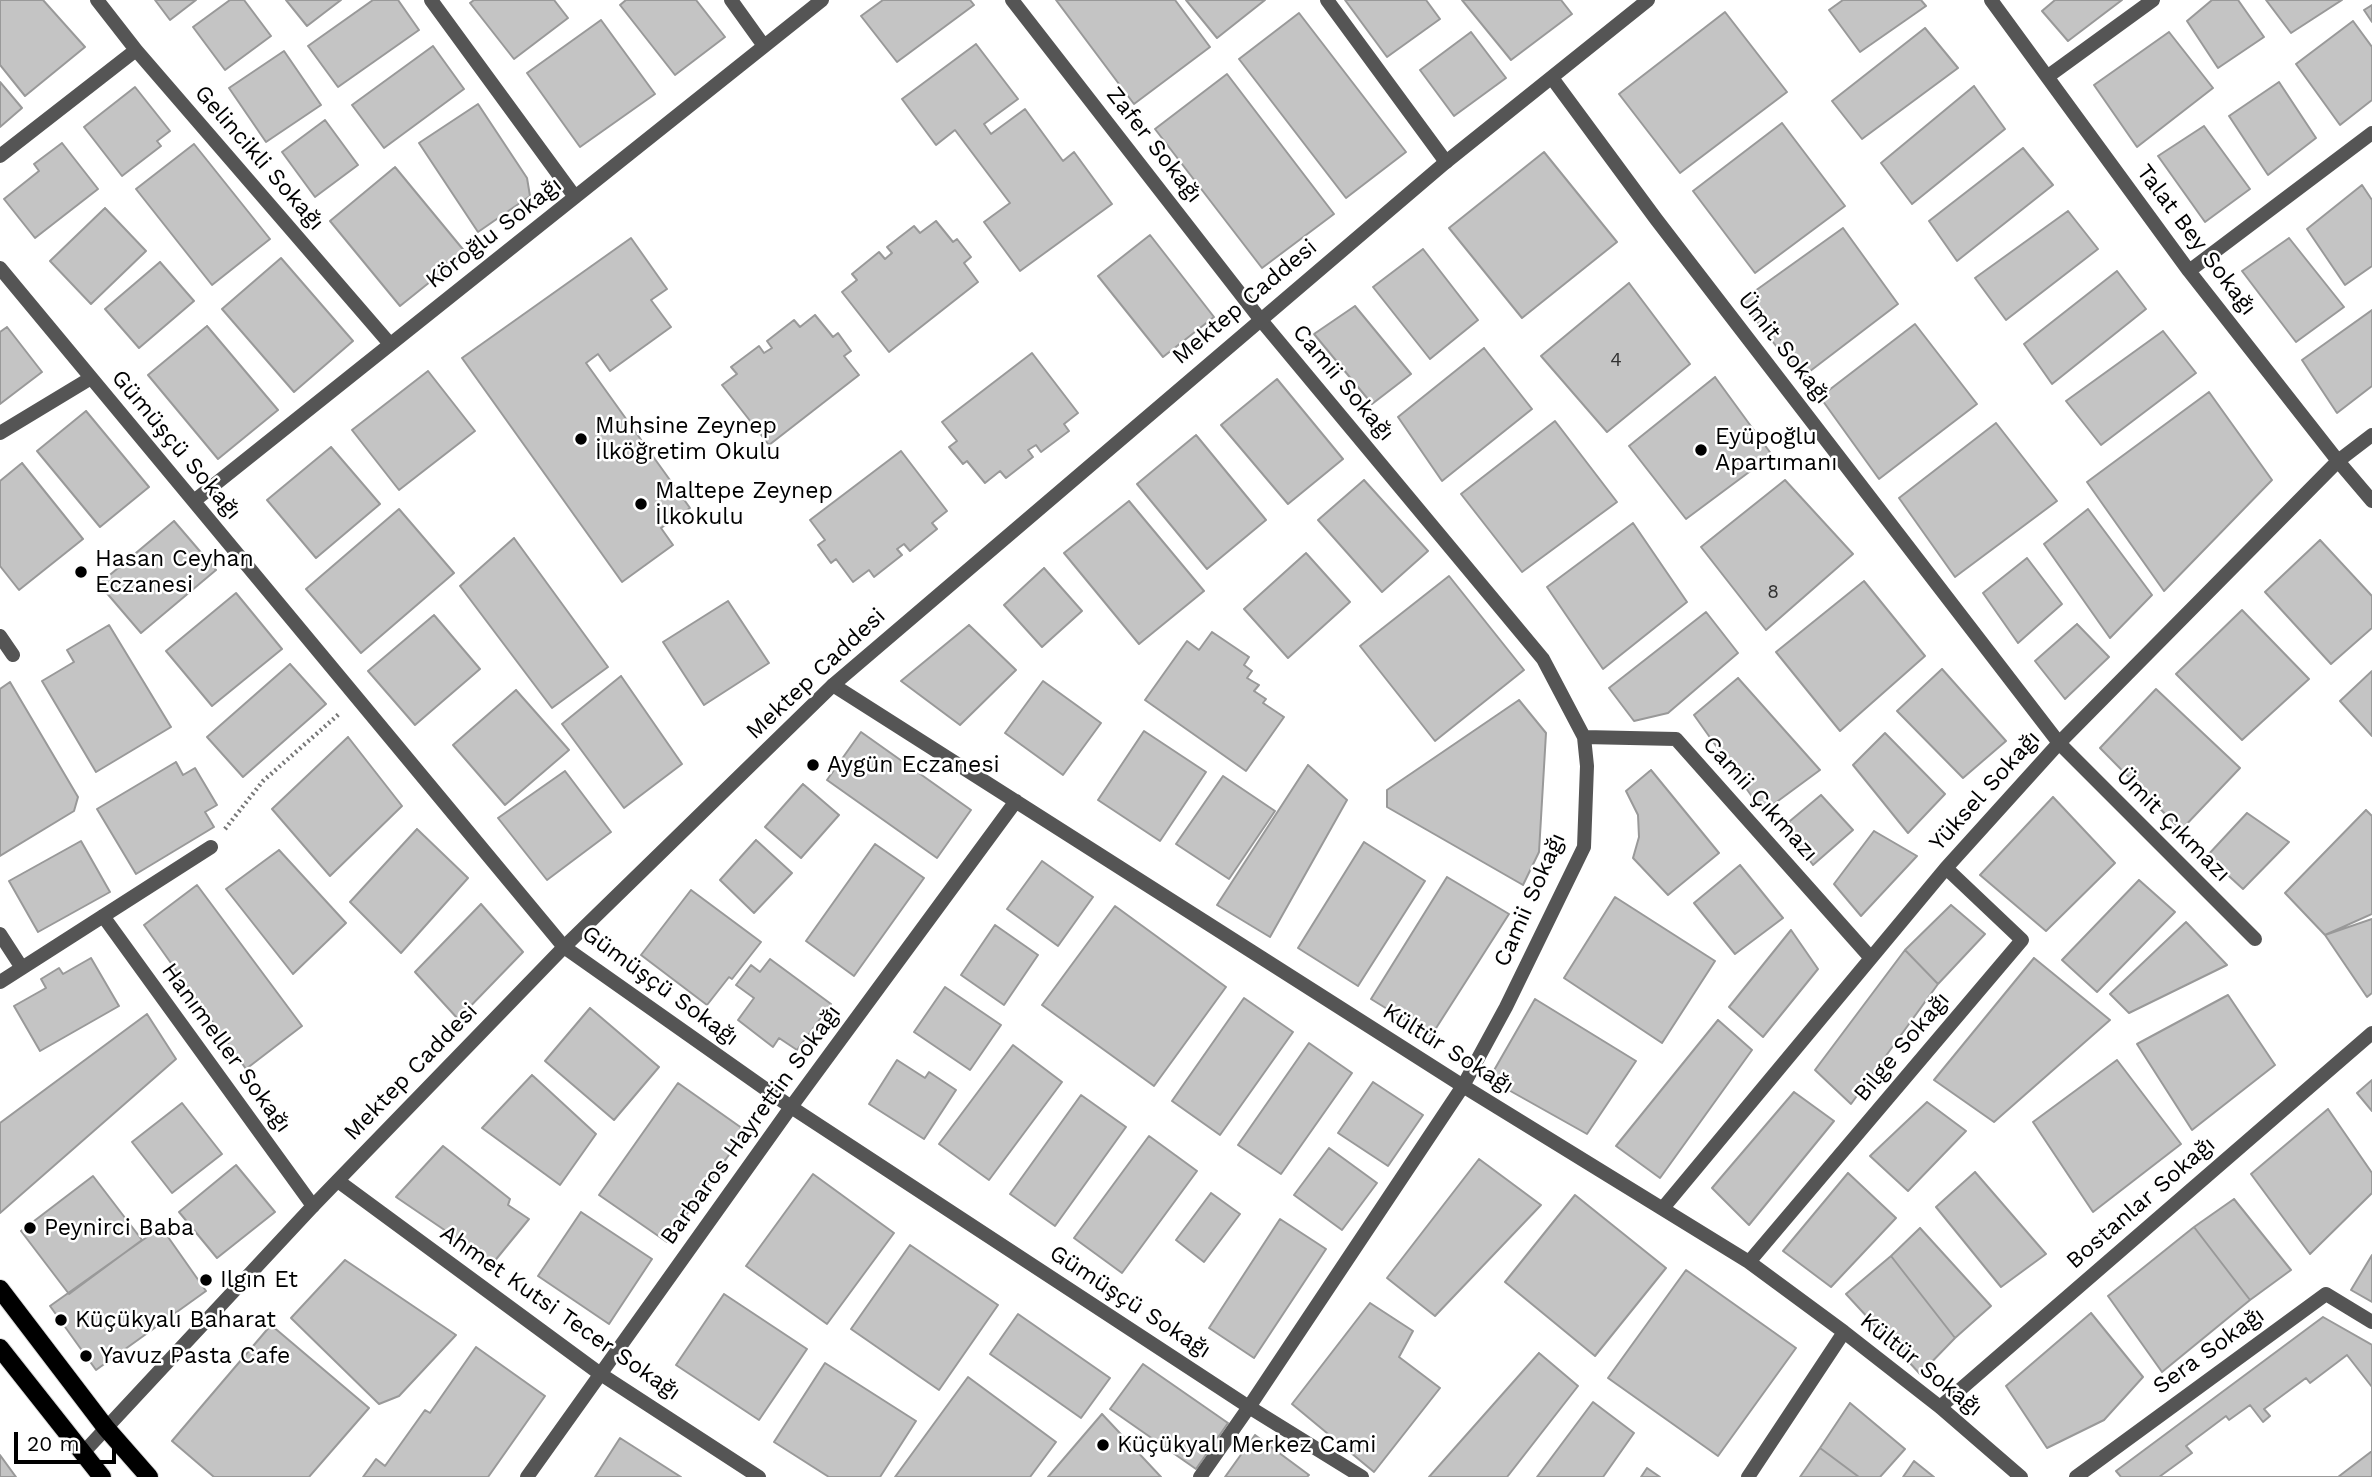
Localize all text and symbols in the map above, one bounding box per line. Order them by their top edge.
street label: Gelincikli Sokağı [189,80,329,236]
street label: Zafer Sokağı [1100,82,1208,208]
street label: Talat Bey Sokağı [2130,159,2262,321]
street label: Köroğlu Sokağı [421,171,567,295]
street label: Mektep Caddesi [1167,234,1323,370]
street label: Ümit Sokağı [1732,287,1836,409]
street label: Camii Sokağı [1286,319,1400,447]
house number: 4 [1610,349,1622,371]
street label: Gümüşçü Sokağı [105,365,247,525]
place label: Muhsine Zeynep İlköğretim Okulu [595,412,780,466]
place label: Eyüpoğlu Apartımanı [1715,423,1837,477]
marker: Muhsine Zeynep İlköğretim Okulu [573,431,589,447]
marker: Eyüpoğlu Apartımanı [1693,442,1709,458]
place label: Maltepe Zeynep İlkokulu [655,477,833,531]
marker: Maltepe Zeynep İlkokulu [633,496,649,512]
place label: Hasan Ceyhan Eczanesi [95,545,254,599]
marker: Hasan Ceyhan Eczanesi [73,564,89,580]
house number: 8 [1767,581,1779,603]
street label: Mektep Caddesi [741,602,891,746]
street label: Yüksel Sokağı [1924,725,2046,857]
street label: Camii Çıkmazı [1697,731,1823,867]
place label: Aygün Eczanesi [827,751,1000,779]
marker: Aygün Eczanesi [805,757,821,773]
street label: Ümit Çıkmazı [2110,762,2236,888]
street label: Camii Sokağı [1488,829,1572,971]
street label: Gümüşçü Sokağı [576,920,744,1052]
street label: Hanımeller Sokağı [155,958,297,1138]
street label: Bilge Sokağı [1848,987,1956,1107]
street label: Mektep Caddesi [339,998,483,1146]
street label: Kültür Sokağı [1377,998,1519,1100]
street label: Barbaros Hayrettin Sokağı [655,1000,847,1250]
street label: Bostanlar Sokağı [2061,1131,2221,1275]
place label: Peynirci Baba [44,1214,194,1242]
street label: Ahmet Kutsi Tecer Sokağı [435,1219,685,1407]
marker: Peynirci Baba [22,1220,38,1236]
street label: Gümüşçü Sokağı [1044,1240,1216,1364]
place label: Ilgın Et [220,1266,298,1294]
marker: Ilgın Et [198,1272,214,1288]
street label: Sera Sokağı [2148,1301,2270,1401]
place label: Küçükyalı Baharat [75,1306,276,1334]
street label: Kültür Sokağı [1854,1307,1988,1423]
marker: Küçükyalı Baharat [53,1312,69,1328]
place label: Yavuz Pasta Cafe [100,1342,290,1370]
marker: Yavuz Pasta Cafe [78,1348,94,1364]
scale bar [18,1418,119,1462]
text: 20 m [27,1431,79,1456]
place label: Küçükyalı Merkez Cami [1117,1431,1376,1459]
marker: Küçükyalı Merkez Cami [1095,1437,1111,1453]

